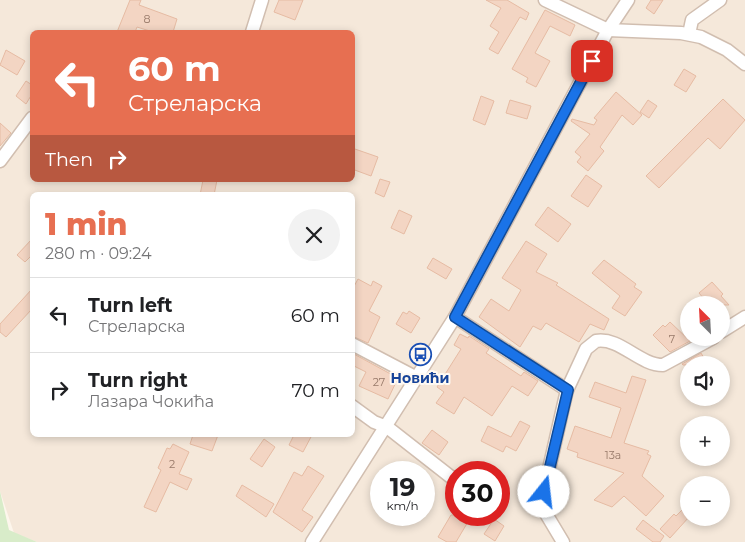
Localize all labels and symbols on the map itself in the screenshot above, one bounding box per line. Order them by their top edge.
house number: 8 [143,12,151,26]
pin [571,40,613,82]
north arrow [680,296,730,346]
house number: 7 [669,332,675,346]
bus stop icon: Новићи [408,343,432,367]
place label: Новићи [391,369,449,387]
house number: 27 [373,375,385,389]
house number: 13a [605,448,621,462]
house number: 2 [169,457,175,471]
speed limit sign: 30 [445,461,510,526]
position arrow [517,465,569,517]

